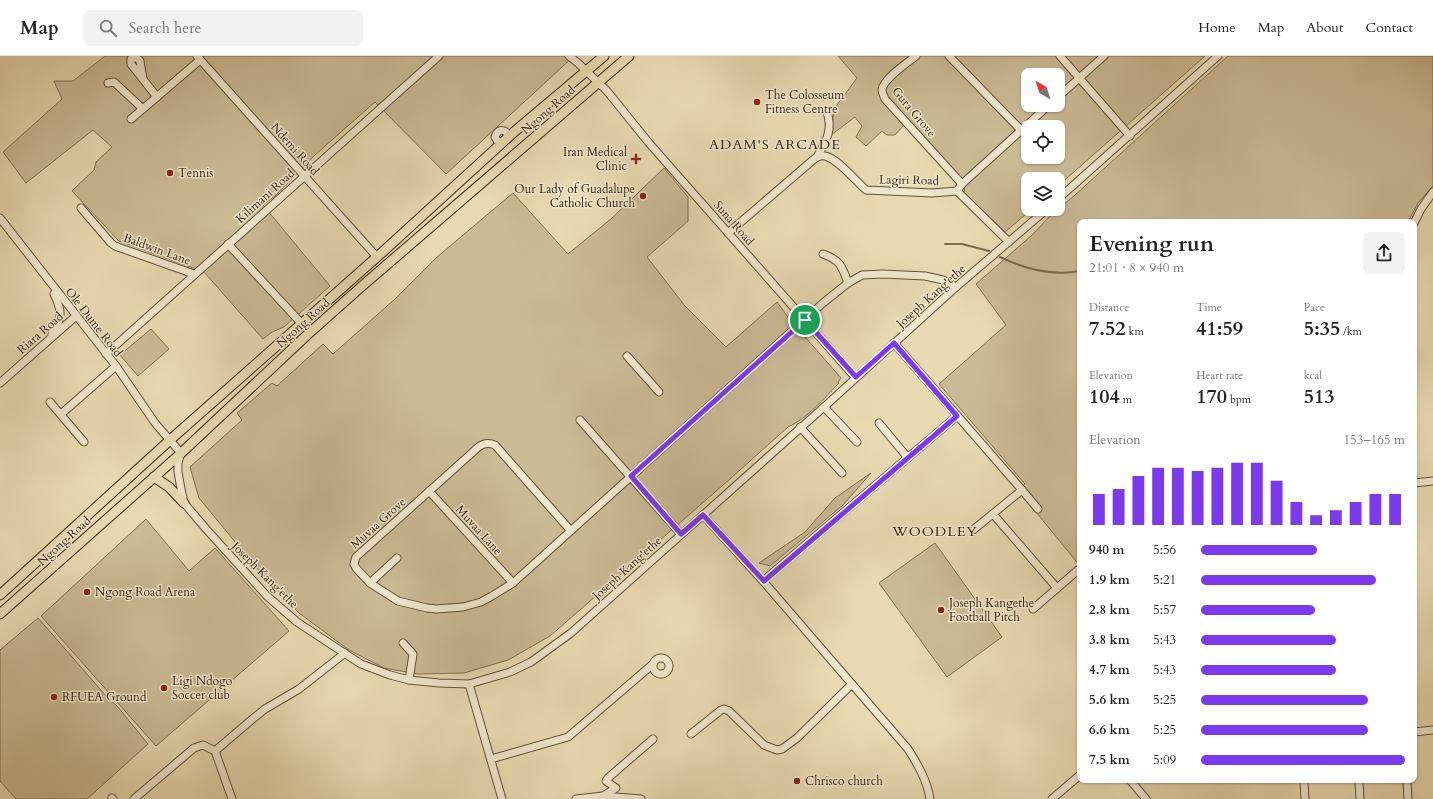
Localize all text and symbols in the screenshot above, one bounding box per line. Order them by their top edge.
search box [83,10,363,46]
text: Map [20,15,59,41]
icon: search [97,17,119,39]
text: Search here [129,18,201,38]
text: Home [1198,18,1236,37]
text: Map [1258,18,1284,37]
text: About [1306,18,1343,37]
text: Contact [1365,18,1413,37]
north arrow [1021,68,1065,112]
map controls [1021,68,1065,216]
street label: Ngong Road [518,82,579,138]
street label: Gura Grove [888,84,940,140]
place label: The Colosseum Fitness Centre [765,87,845,117]
marker: The Colosseum Fitness Centre [752,97,762,107]
street label: Ndemi Road [267,119,323,179]
button: locate [1021,120,1065,164]
district label: ADAM'S ARCADE [709,135,841,154]
place label: Iran Medical Clinic [563,144,628,174]
marker: Iran Medical Clinic [630,153,642,165]
place label: Tennis [178,165,213,181]
street label: Kilimani Road [232,165,298,227]
marker: Tennis [165,168,175,178]
street label: Lagiri Road [879,171,940,189]
button: layers [1021,172,1065,216]
place label: Our Lady of Guadalupe Catholic Church [514,181,635,211]
marker: Our Lady of Guadalupe Catholic Church [638,191,648,201]
street label: Suna Road [710,197,758,249]
street label: Baldwin Lane [121,229,193,269]
text: Evening run [1089,229,1214,259]
button: share [1363,232,1405,274]
text: 21:01 · 8 × 940 m [1089,259,1184,277]
street label: Joseph Kang'ethe [892,261,969,333]
street label: Ole Dume Road [62,284,126,360]
street label: Ngong Road [273,294,334,351]
text: Distance [1089,300,1129,315]
text: Time [1196,300,1222,315]
text: Pace [1304,300,1325,315]
pin [788,303,822,337]
street label: Riara Road [14,308,67,357]
icon: arrive [794,309,816,331]
text: 7.52 [1089,315,1126,342]
text: 41:59 [1196,315,1243,342]
text: 5:35 [1304,315,1340,342]
text: km [1126,324,1144,339]
text: /km [1340,324,1362,339]
text: Elevation [1089,368,1133,383]
text: Heart rate [1196,368,1243,383]
text: kcal [1304,368,1322,383]
text: 104 [1089,383,1120,410]
text: 170 [1196,383,1227,410]
text: 513 [1304,383,1334,410]
text: m [1120,392,1132,407]
text: bpm [1227,392,1251,407]
text: Elevation [1089,431,1141,449]
text: 153–165 m [1343,431,1405,449]
street label: Muvaa Grove [347,494,409,552]
street label: Muvaa Lane [452,502,506,558]
street label: Ngong Road [34,512,95,569]
district label: WOODLEY [891,522,978,541]
street label: Joseph Kang'ethe [588,533,665,605]
street label: Joseph Kang'ethe [227,537,302,612]
text: 940 m [1089,541,1124,559]
text: 5:56 [1153,541,1176,559]
text: 1.9 km [1089,571,1130,589]
text: 5:21 [1153,571,1176,589]
place label: Ngong Road Arena [95,584,196,600]
marker: Ngong Road Arena [82,587,92,597]
place label: Joseph Kangethe Football Pitch [947,595,1034,625]
text: 2.8 km [1089,601,1130,619]
text: 5:57 [1153,601,1176,619]
marker: Joseph Kangethe Football Pitch [936,605,946,615]
text: 3.8 km [1089,631,1130,649]
text: 5:43 [1153,631,1176,649]
text: 4.7 km [1089,661,1130,679]
text: 5:43 [1153,661,1176,679]
place label: Ligi Ndogo Soccer club [172,673,233,703]
marker: Ligi Ndogo Soccer club [159,683,169,693]
place label: RFUEA Ground [62,689,147,705]
text: 5.6 km [1089,691,1130,709]
text: 5:25 [1153,691,1176,709]
marker: RFUEA Ground [49,692,59,702]
text: 6.6 km [1089,721,1130,739]
text: 5:25 [1153,721,1176,739]
text: 7.5 km [1089,751,1130,769]
text: 5:09 [1153,751,1176,769]
place label: Chrisco church [805,773,883,789]
marker: Chrisco church [792,776,802,786]

